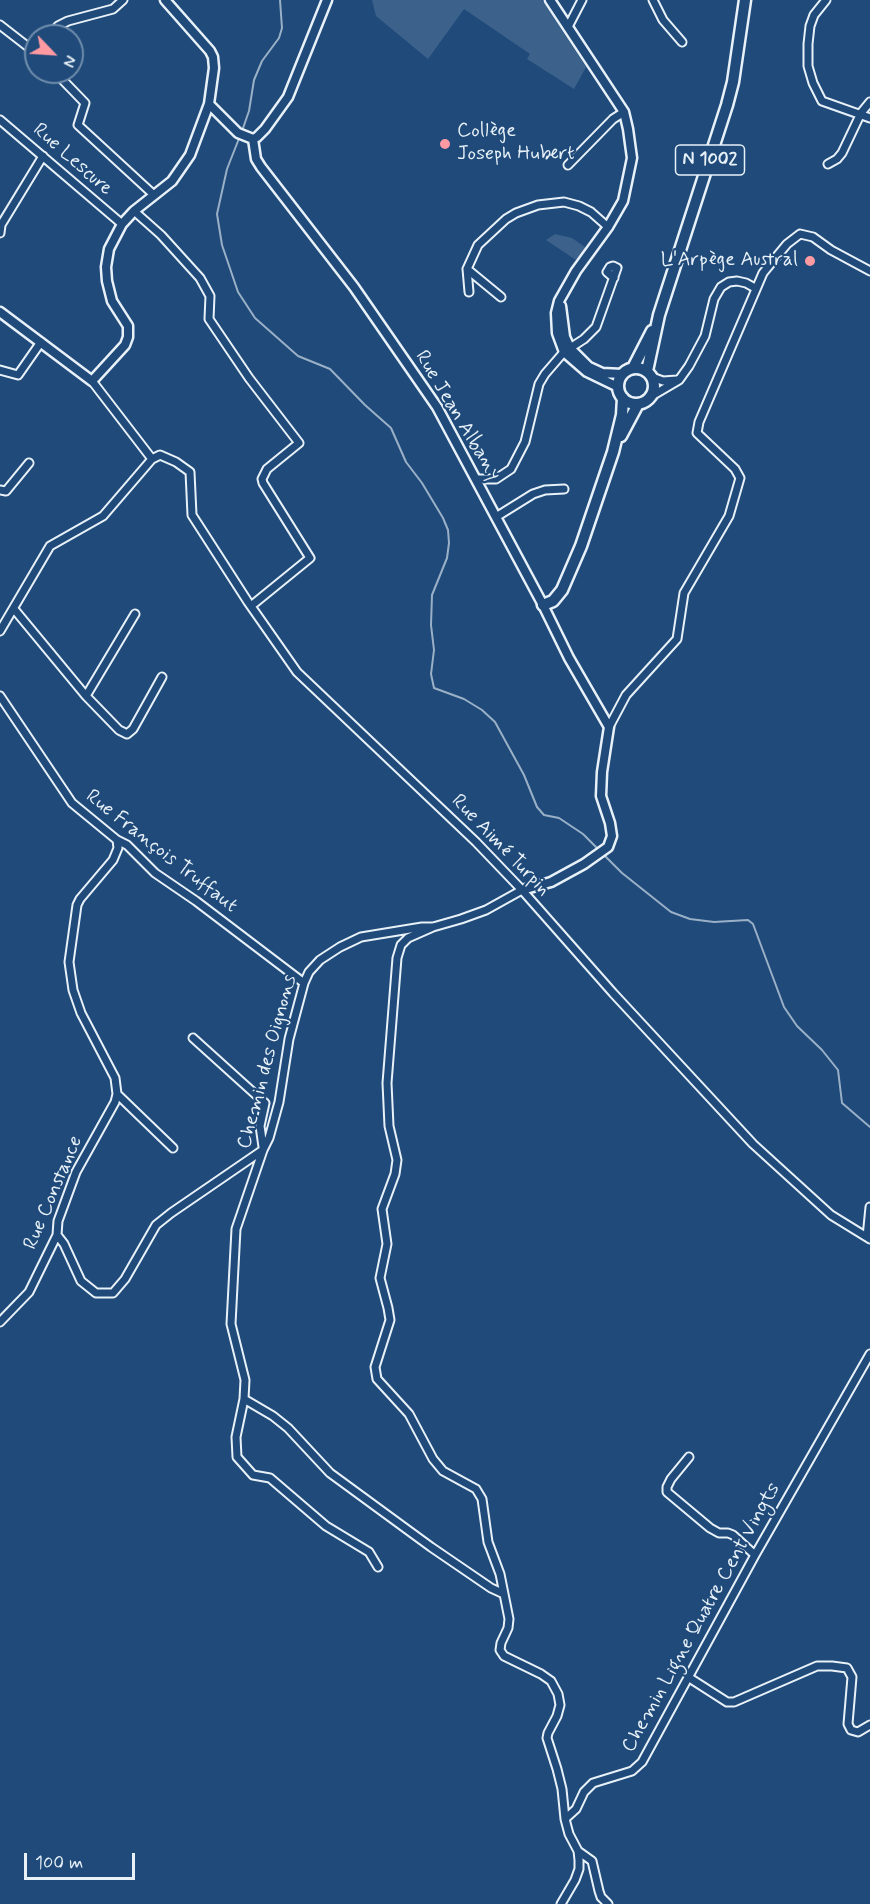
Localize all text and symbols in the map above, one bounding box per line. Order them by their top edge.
north arrow [24,24,84,84]
text: N [57,52,81,70]
street label: Rue Lescure [27,119,117,201]
place label: Collège Joseph Hubert [457,120,575,167]
marker: Collège Joseph Hubert [438,137,452,151]
road number: N 1002 [676,145,744,175]
place label: L'Arpège Austral [661,249,798,273]
marker: L'Arpège Austral [803,254,817,268]
street label: Rue Jean Albany [409,347,505,485]
street label: Rue François Truffaut [80,785,242,919]
street label: Rue Aimé Turpin [445,790,555,902]
street label: Chemin des Oignons [233,972,303,1152]
street label: Rue Constance [19,1133,89,1253]
street label: Chemin Ligne Quatre Cent Vingts [618,1479,786,1757]
scale bar [27,1841,138,1879]
text: 100 m [35,1851,83,1875]

